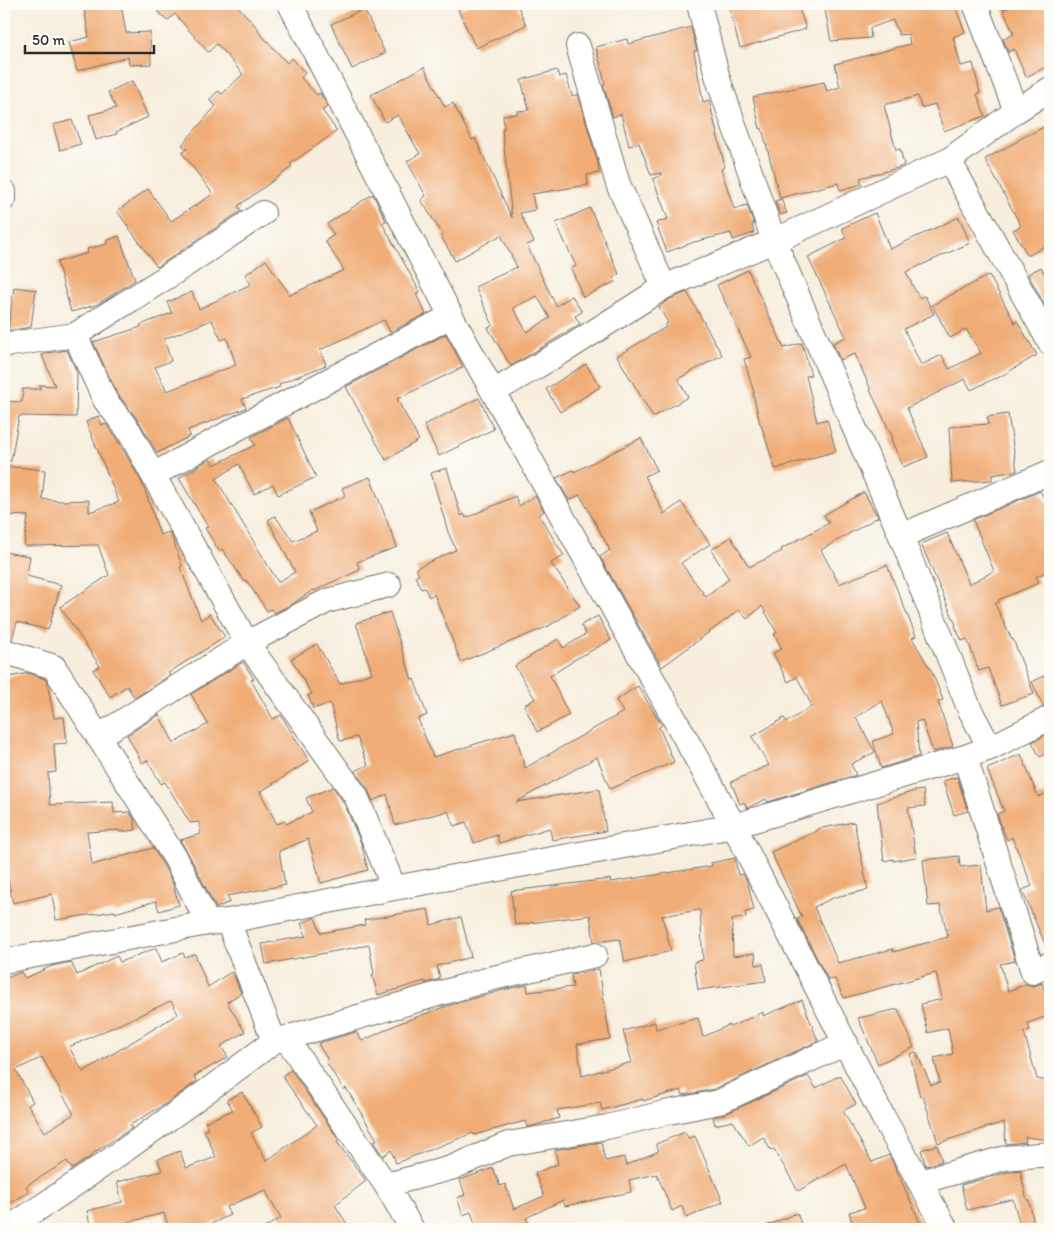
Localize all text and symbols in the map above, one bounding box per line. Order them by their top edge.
scale bar [25,22,154,54]
text: 50 m [32,31,65,49]

